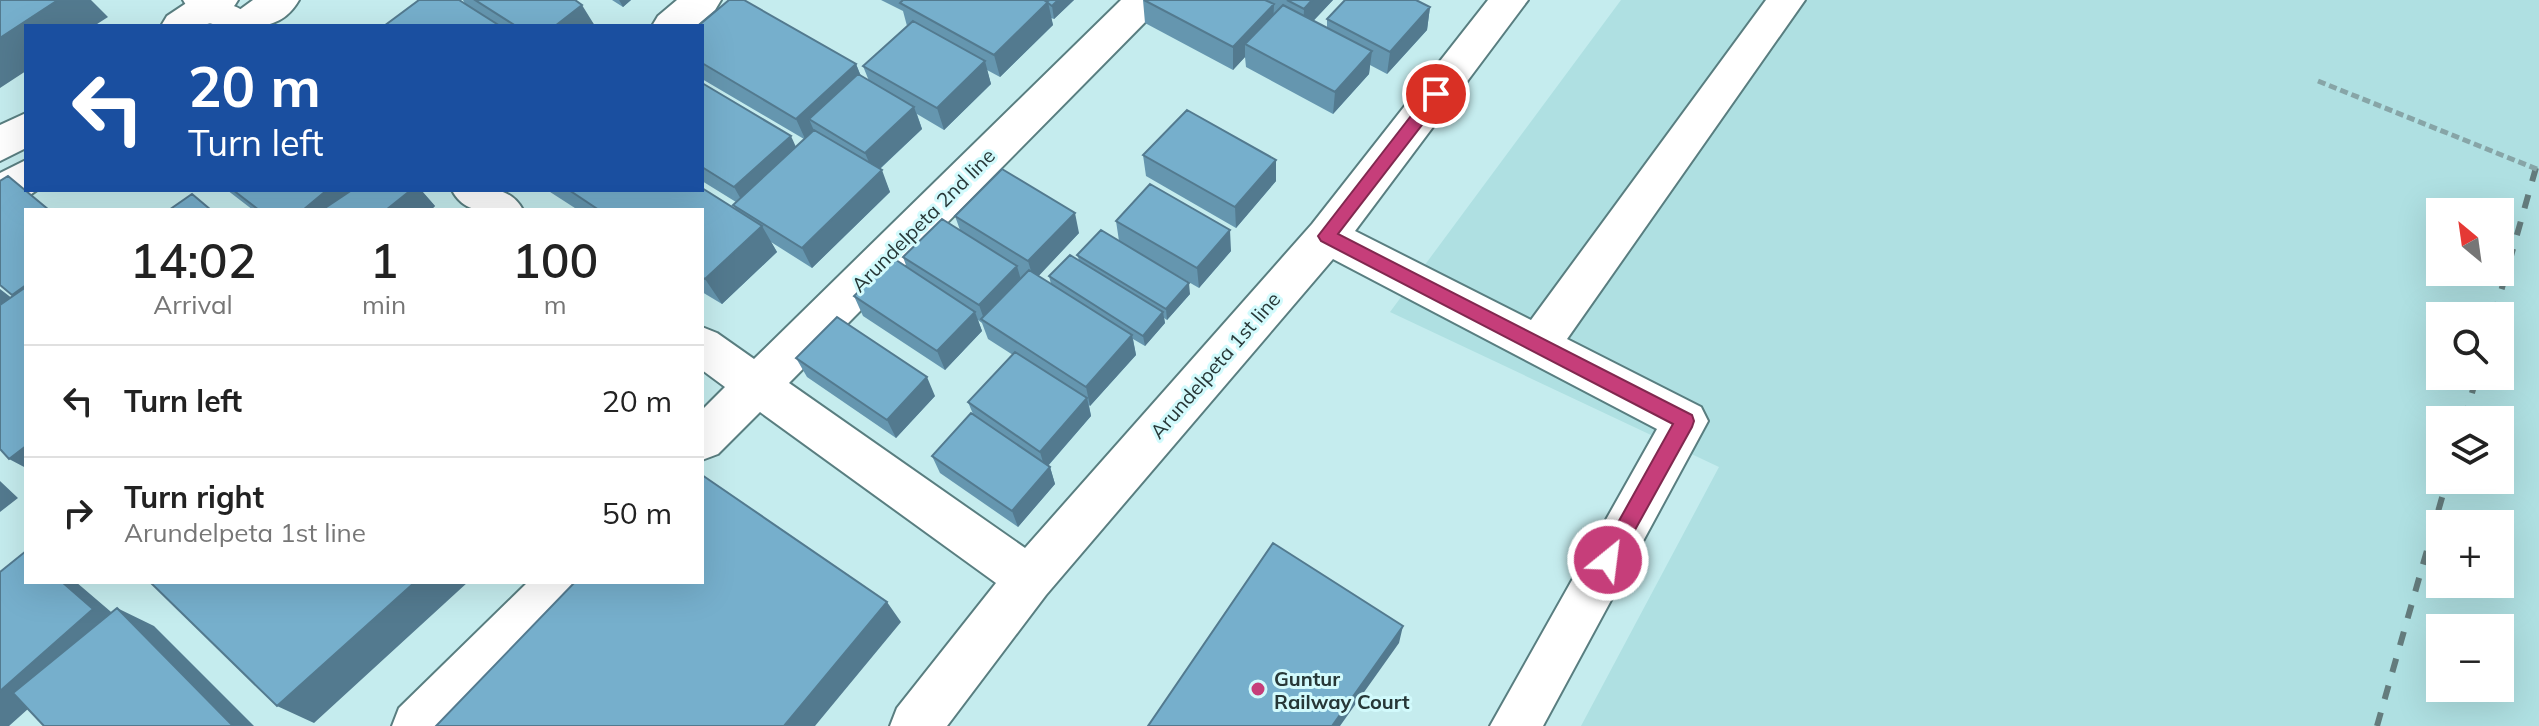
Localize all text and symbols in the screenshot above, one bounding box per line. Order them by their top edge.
text: 20 m [188,51,321,121]
icon: left [56,56,160,160]
pin [1402,60,1470,128]
icon: arrive [1414,72,1458,116]
text: Turn left [188,120,324,165]
street label: Arundelpeta 2nd line [846,143,1000,297]
north arrow [2426,198,2514,286]
map controls [2426,198,2514,702]
text: 14:02 [130,230,256,290]
text: 1 [370,230,398,290]
text: 100 [512,230,598,290]
street label: Arundelpeta 1st line [1145,287,1285,443]
text: Arrival [153,288,233,321]
text: min [362,288,406,321]
text: m [544,288,567,321]
button: search [2426,302,2514,390]
icon: left [56,379,100,423]
text: Turn left [124,382,242,420]
text: 20 m [602,382,672,420]
button: layers [2426,406,2514,494]
text: Turn right [124,478,264,516]
icon: right [56,491,100,535]
text: 50 m [602,494,672,532]
button: + [2426,510,2514,598]
text: Arundelpeta 1st line [124,516,366,549]
position arrow [1566,518,1650,602]
button: − [2426,614,2514,702]
place label: Guntur Railway Court [1274,666,1410,714]
marker: Guntur Railway Court [1249,680,1267,698]

